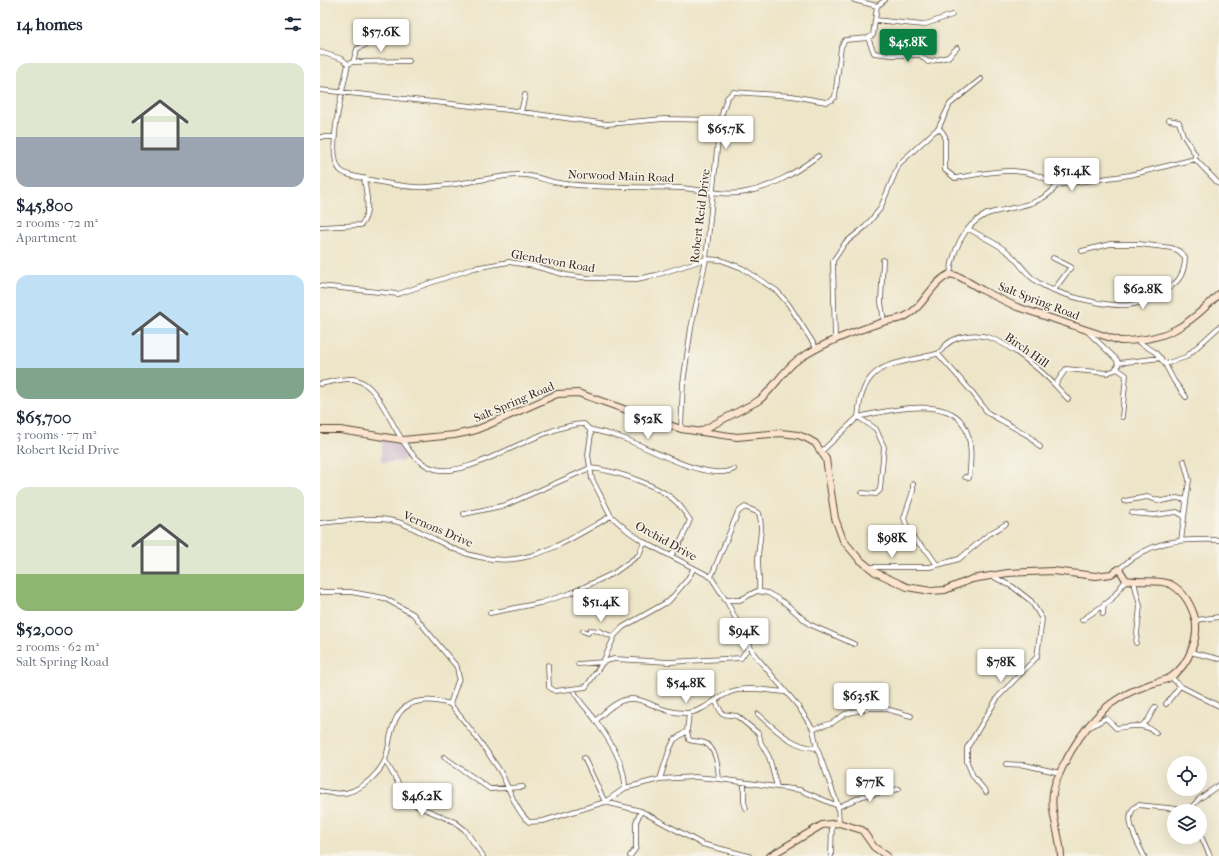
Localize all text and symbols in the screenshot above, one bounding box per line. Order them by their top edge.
icon: filters [282,13,304,35]
text: 14 homes [16,14,83,34]
pin: $57.6K [348,19,414,53]
text: $57.6K [362,24,400,39]
pin: $45.8K [875,29,941,63]
text: $45.8K [889,34,927,49]
icon: home [124,89,196,161]
pin: $65.7K [693,116,759,150]
text: $65.7K [707,121,745,136]
pin: $51.4K [1039,158,1105,192]
text: $51.4K [1053,163,1091,178]
street label: Norwood Main Road [568,167,675,185]
street label: Robert Reid Drive [687,168,713,264]
text: $45,800 [16,195,73,215]
text: 2 rooms · 72 m² [16,215,98,230]
text: Apartment [16,230,77,245]
street label: Glendevon Road [510,247,596,275]
pin: $62.8K [1110,276,1176,310]
street label: Salt Spring Road [996,279,1082,323]
text: $62.8K [1123,281,1163,296]
icon: home [124,301,196,373]
street label: Birch Hill [1002,330,1052,371]
street label: Salt Spring Road [472,379,557,425]
pin: $52K [624,406,672,440]
text: $65,700 [16,407,71,427]
text: $52K [634,411,662,426]
text: 3 rooms · 77 m² [16,427,96,442]
text: Robert Reid Drive [16,442,119,457]
street label: Vernons Drive [400,508,475,550]
icon: home [124,513,196,585]
street label: Orchid Drive [633,518,699,564]
pin: $98K [868,525,916,559]
text: $98K [877,530,907,545]
pin: $51.4K [568,589,634,623]
text: $51.4K [582,594,620,609]
pin: $94K [720,618,768,652]
text: $52,000 [16,619,73,639]
text: $94K [729,623,759,638]
text: 2 rooms · 62 m² [16,639,99,654]
pin: $78K [977,649,1025,683]
text: Salt Spring Road [16,654,109,669]
text: $78K [986,654,1016,669]
pin: $54.8K [653,670,719,704]
text: $54.8K [666,675,706,690]
pin: $63.5K [828,683,894,717]
text: $63.5K [843,688,879,703]
map controls [1167,756,1207,844]
button: locate [1167,756,1207,796]
pin: $77K [846,769,894,803]
text: $77K [855,774,885,789]
pin: $46.2K [389,783,455,817]
text: $46.2K [402,788,442,803]
button: layers [1167,804,1207,844]

